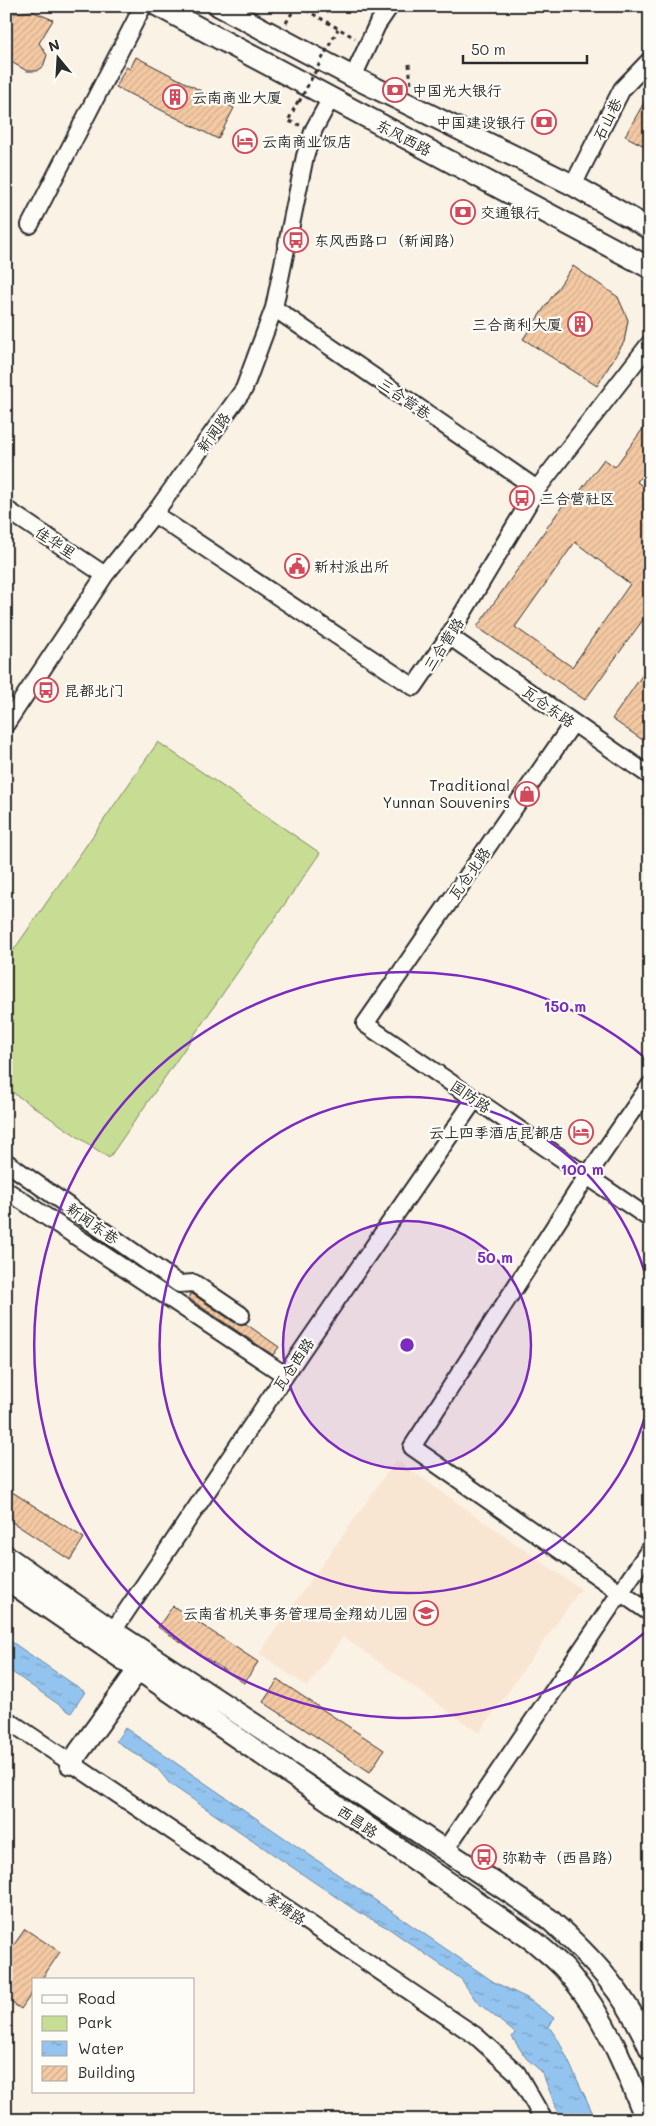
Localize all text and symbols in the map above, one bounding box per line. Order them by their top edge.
north arrow [32,32,82,82]
scale bar [463,32,587,64]
text: N [46,34,62,56]
text: 50 m [471,39,506,59]
bank icon: 中国光大银行 [382,77,408,103]
place label: 中国光大银行 [412,80,502,100]
building icon: 云南商业大厦 [162,84,188,110]
place label: 云南商业大厦 [192,87,282,107]
street label: 石山巷 [588,94,626,144]
bank icon: 中国建设银行 [531,109,557,135]
place label: 中国建设银行 [436,112,526,132]
street label: 东风西路 [373,114,435,160]
hotel icon: 云南商业饭店 [232,128,258,154]
place label: 云南商业饭店 [262,131,352,151]
bank icon: 交通银行 [450,199,476,225]
place label: 交通银行 [480,202,540,222]
bus stop icon: 东风西路口（新闻路） [283,227,309,253]
place label: 东风西路口（新闻路） [314,230,464,250]
building icon: 三合商利大厦 [567,311,593,337]
place label: 三合商利大厦 [472,314,562,334]
street label: 三合营巷 [375,373,435,423]
street label: 新闻路 [192,408,234,456]
bus stop icon: 三合营社区 [509,485,535,511]
place label: 三合营社区 [540,488,615,508]
street label: 佳华里 [32,521,80,563]
public building icon: 新村派出所 [284,553,310,579]
place label: 新村派出所 [314,556,389,576]
street label: 三合营路 [418,613,468,675]
bus stop icon: 昆都北门 [33,677,59,703]
place label: 昆都北门 [64,680,124,700]
street label: 瓦仓东路 [519,681,579,731]
place label: Traditional Yunnan Souvenirs [382,775,510,812]
shop icon: Traditional Yunnan Souvenirs [514,781,540,807]
street label: 瓦仓北路 [444,843,494,903]
text: 150 m [544,996,586,1016]
street label: 国防路 [447,1075,495,1117]
hotel icon: 云上四季酒店昆都店 [568,1119,594,1145]
place label: 云上四季酒店昆都店 [429,1122,564,1142]
text: 100 m [560,1159,604,1179]
street label: 新闻东巷 [63,1198,123,1248]
text: 50 m [477,1247,513,1267]
street label: 瓦仓西路 [268,1334,318,1394]
centre of rings [398,1336,416,1354]
school or university icon: 云南省机关事务管理局金翔幼儿园 [413,1600,439,1626]
place label: 云南省机关事务管理局金翔幼儿园 [183,1603,408,1623]
street label: 西昌路 [334,1800,382,1842]
bus stop icon: 弥勒寺（西昌路） [471,1844,497,1870]
place label: 弥勒寺（西昌路） [502,1847,622,1867]
street label: 篆塘路 [262,1887,310,1929]
legend [32,1978,195,2094]
text: Road [78,1988,115,2008]
text: Park [78,2012,112,2032]
text: Water [78,2038,124,2058]
text: Building [78,2062,135,2082]

